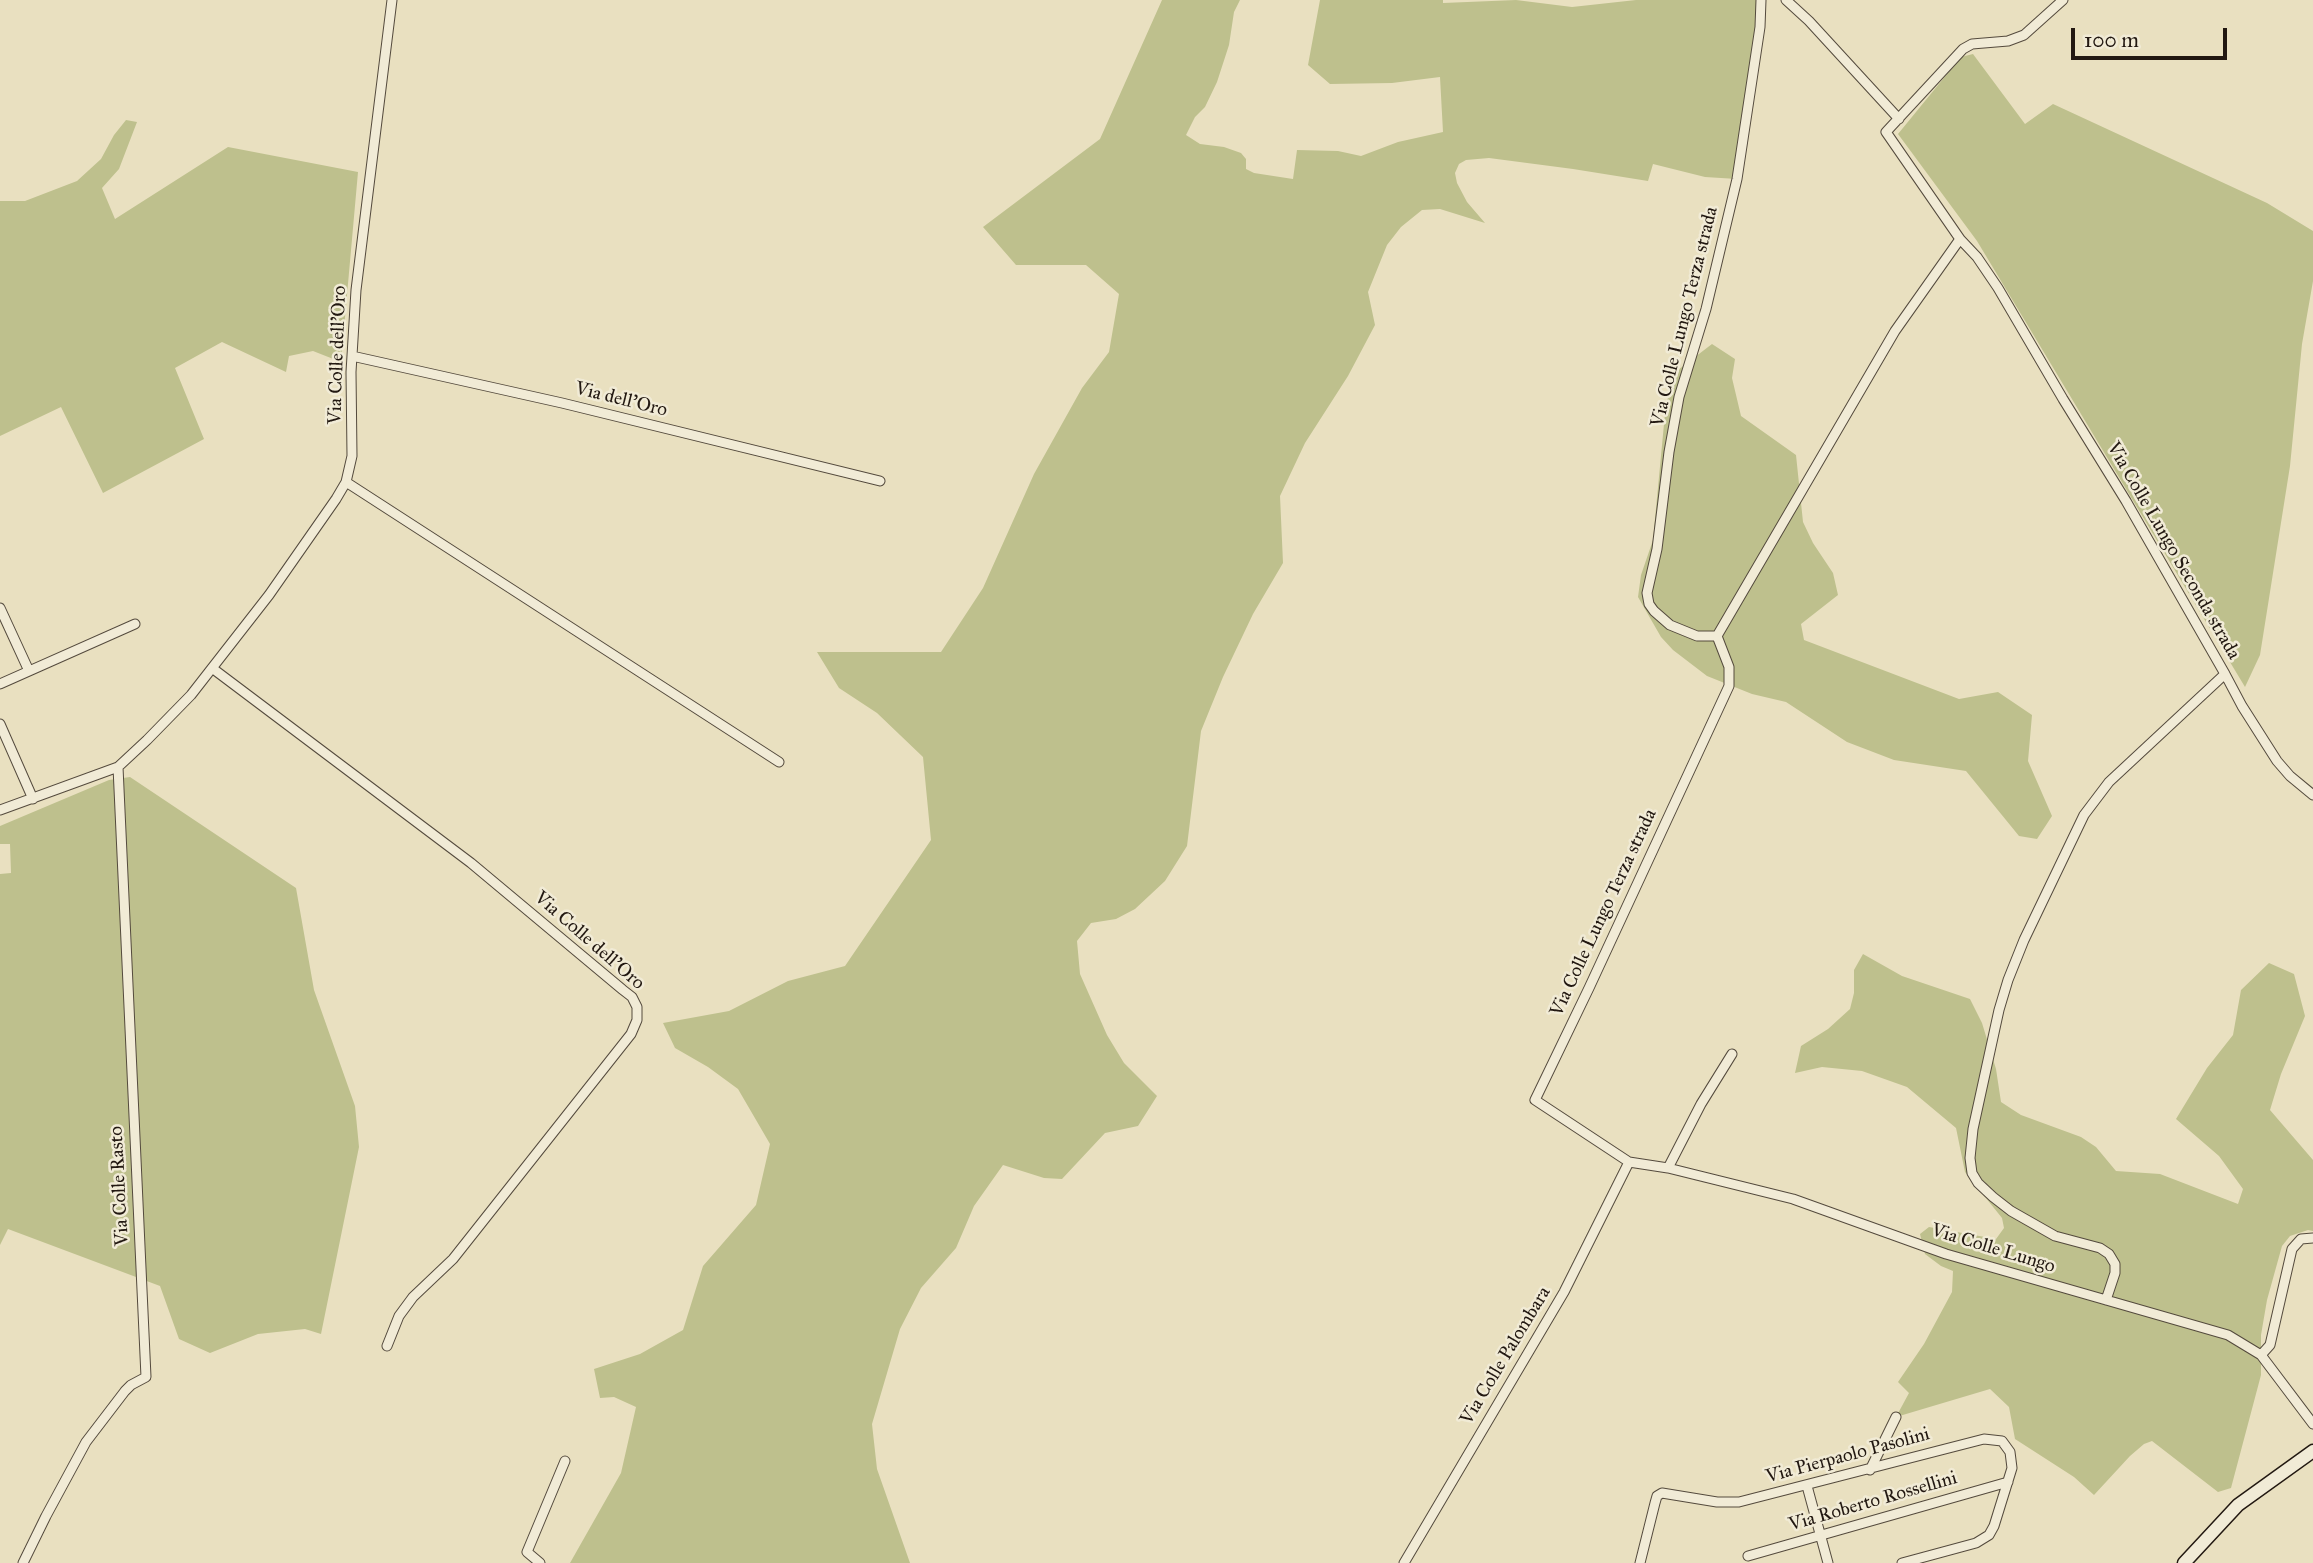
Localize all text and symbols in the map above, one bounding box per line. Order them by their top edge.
scale bar [2075,14,2231,58]
text: 100 m [2084,27,2139,53]
street label: Via Colle Lungo Terza strada [1647,204,1723,430]
street label: Via Colle dell'Oro [324,285,352,425]
street label: Via dell'Oro [573,378,669,422]
street label: Via Colle Lungo Seconda strada [2101,438,2245,664]
street label: Via Colle Lungo Terza strada [1546,806,1662,1020]
street label: Via Colle dell'Oro [529,887,649,995]
street label: Via Colle Rasto [105,1125,135,1247]
street label: Via Colle Lungo [1928,1219,2058,1279]
street label: Via Colle Palombara [1456,1283,1556,1429]
street label: Via Pierpaolo Pasolini [1764,1423,1932,1489]
street label: Via Roberto Rossellini [1786,1467,1960,1537]

